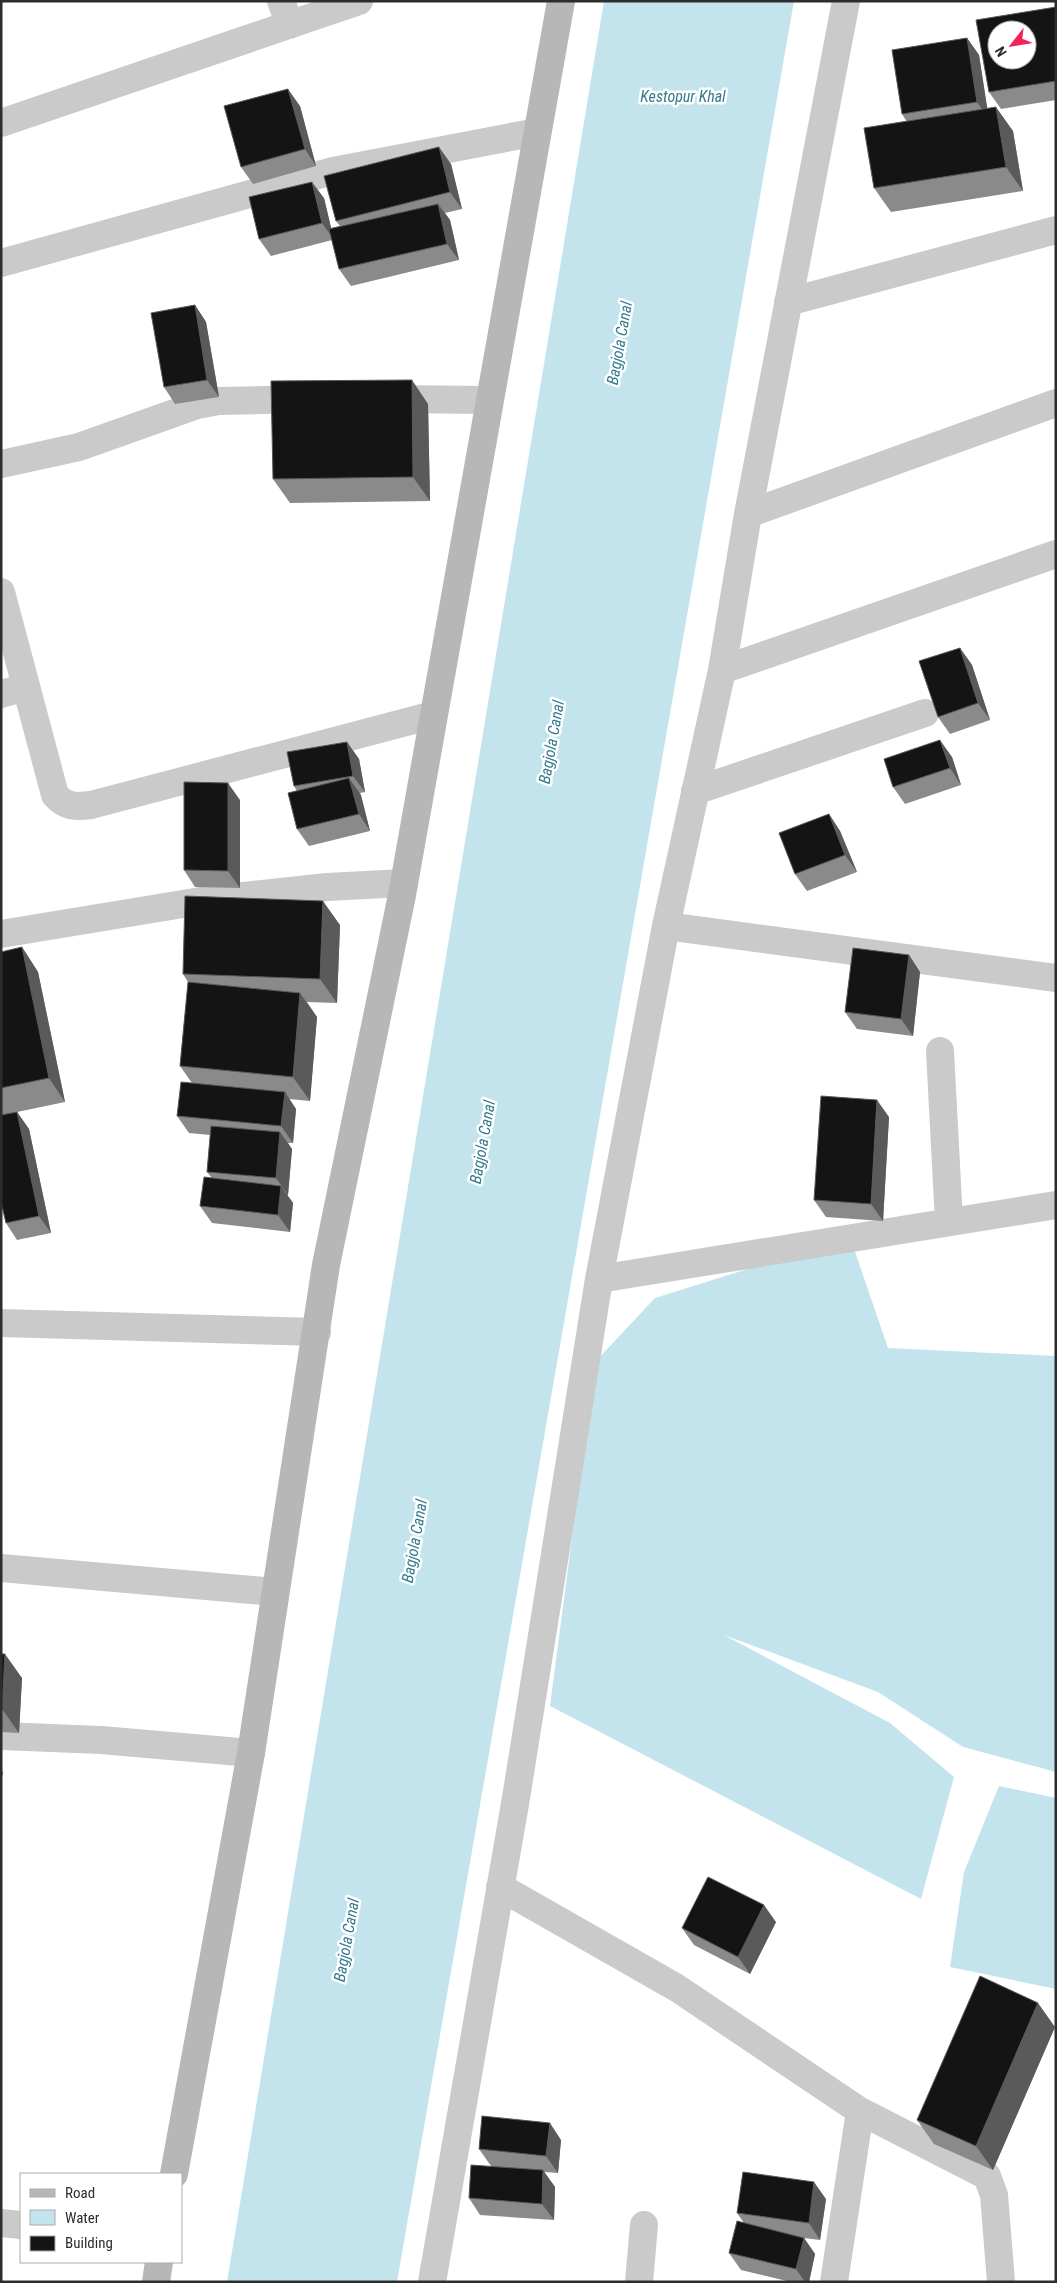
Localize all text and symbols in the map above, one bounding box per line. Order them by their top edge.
north arrow [987,20,1037,70]
text: N [992,44,1010,59]
water label: Kestopur Khal [640,87,726,106]
water label: Bagjola Canal [603,300,636,386]
water label: Bagjola Canal [535,699,568,785]
water label: Bagjola Canal [466,1099,499,1185]
water label: Bagjola Canal [398,1498,431,1584]
water label: Bagjola Canal [330,1897,363,1983]
legend [20,2173,182,2263]
text: Road [65,2184,95,2202]
text: Water [65,2209,100,2227]
text: Building [65,2234,113,2252]

